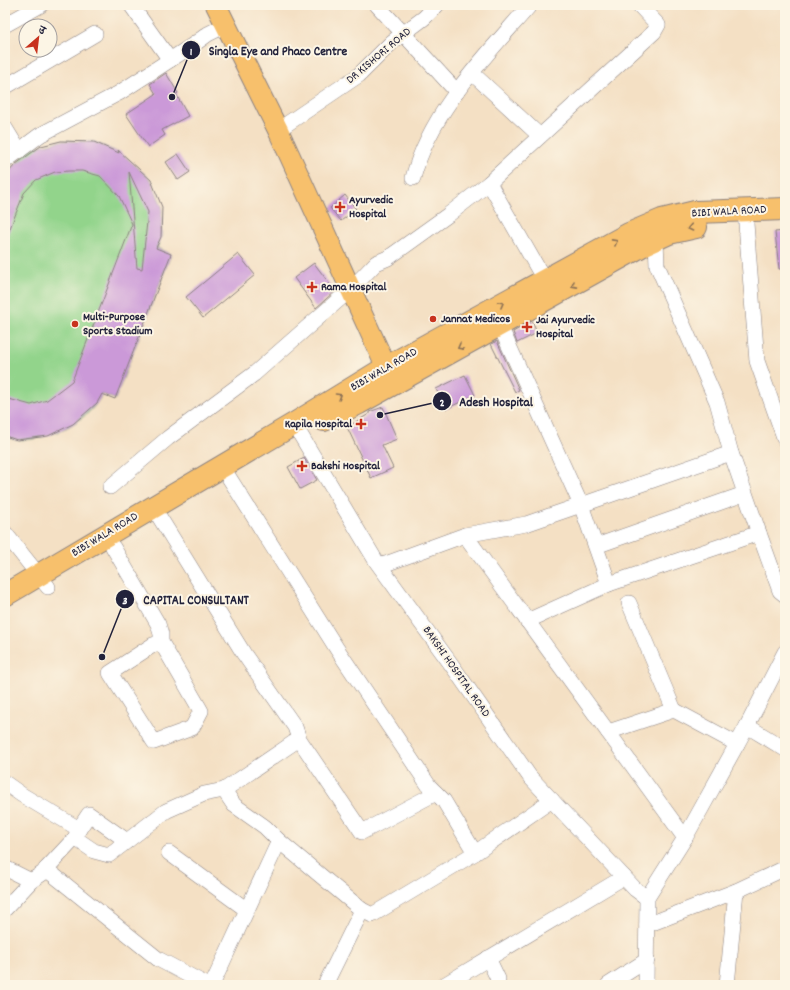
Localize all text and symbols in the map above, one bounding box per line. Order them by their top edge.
north arrow [18,18,58,58]
text: उ [34,22,49,40]
street label: DR KISHORI ROAD [343,24,415,88]
callout: Singla Eye and Phaco Centre [181,38,355,63]
text: Singla Eye and Phaco Centre [209,43,348,62]
text: 1 [190,44,193,61]
place label: Ayurvedic Hospital [349,192,393,223]
marker: Ayurvedic Hospital [334,201,346,213]
street label: BIBI WALA ROAD [691,202,767,222]
one-way arrow [687,224,693,232]
one-way arrow [611,239,618,246]
place label: Rama Hospital [321,279,386,296]
one-way arrow [571,280,578,287]
marker: Rama Hospital [306,281,318,293]
one-way arrow [497,302,504,309]
place label: Multi-Purpose Sports Stadium [83,309,152,340]
place label: Jannat Medicos [441,311,510,328]
place label: Jai Ayurvedic Hospital [536,312,595,343]
marker: Jannat Medicos [428,314,438,324]
marker: Multi-Purpose Sports Stadium [70,319,80,329]
marker: Jai Ayurvedic Hospital [521,321,533,333]
one-way arrow [457,343,464,350]
street label: BIBI WALA ROAD [347,344,421,396]
callout: Adesh Hospital [432,389,541,414]
one-way arrow [335,394,342,401]
text: Adesh Hospital [459,394,534,413]
text: 2 [439,395,445,412]
place label: Kapila Hospital [285,416,352,433]
marker: Kapila Hospital [355,418,367,430]
place label: Bakshi Hospital [311,458,380,475]
marker: Bakshi Hospital [296,460,308,472]
street label: BIBI WALA ROAD [69,508,141,562]
callout: CAPITAL CONSULTANT [115,587,257,612]
text: CAPITAL CONSULTANT [143,592,250,611]
text: 3 [122,593,128,610]
street label: BAKSHI HOSPITAL ROAD [418,623,494,721]

